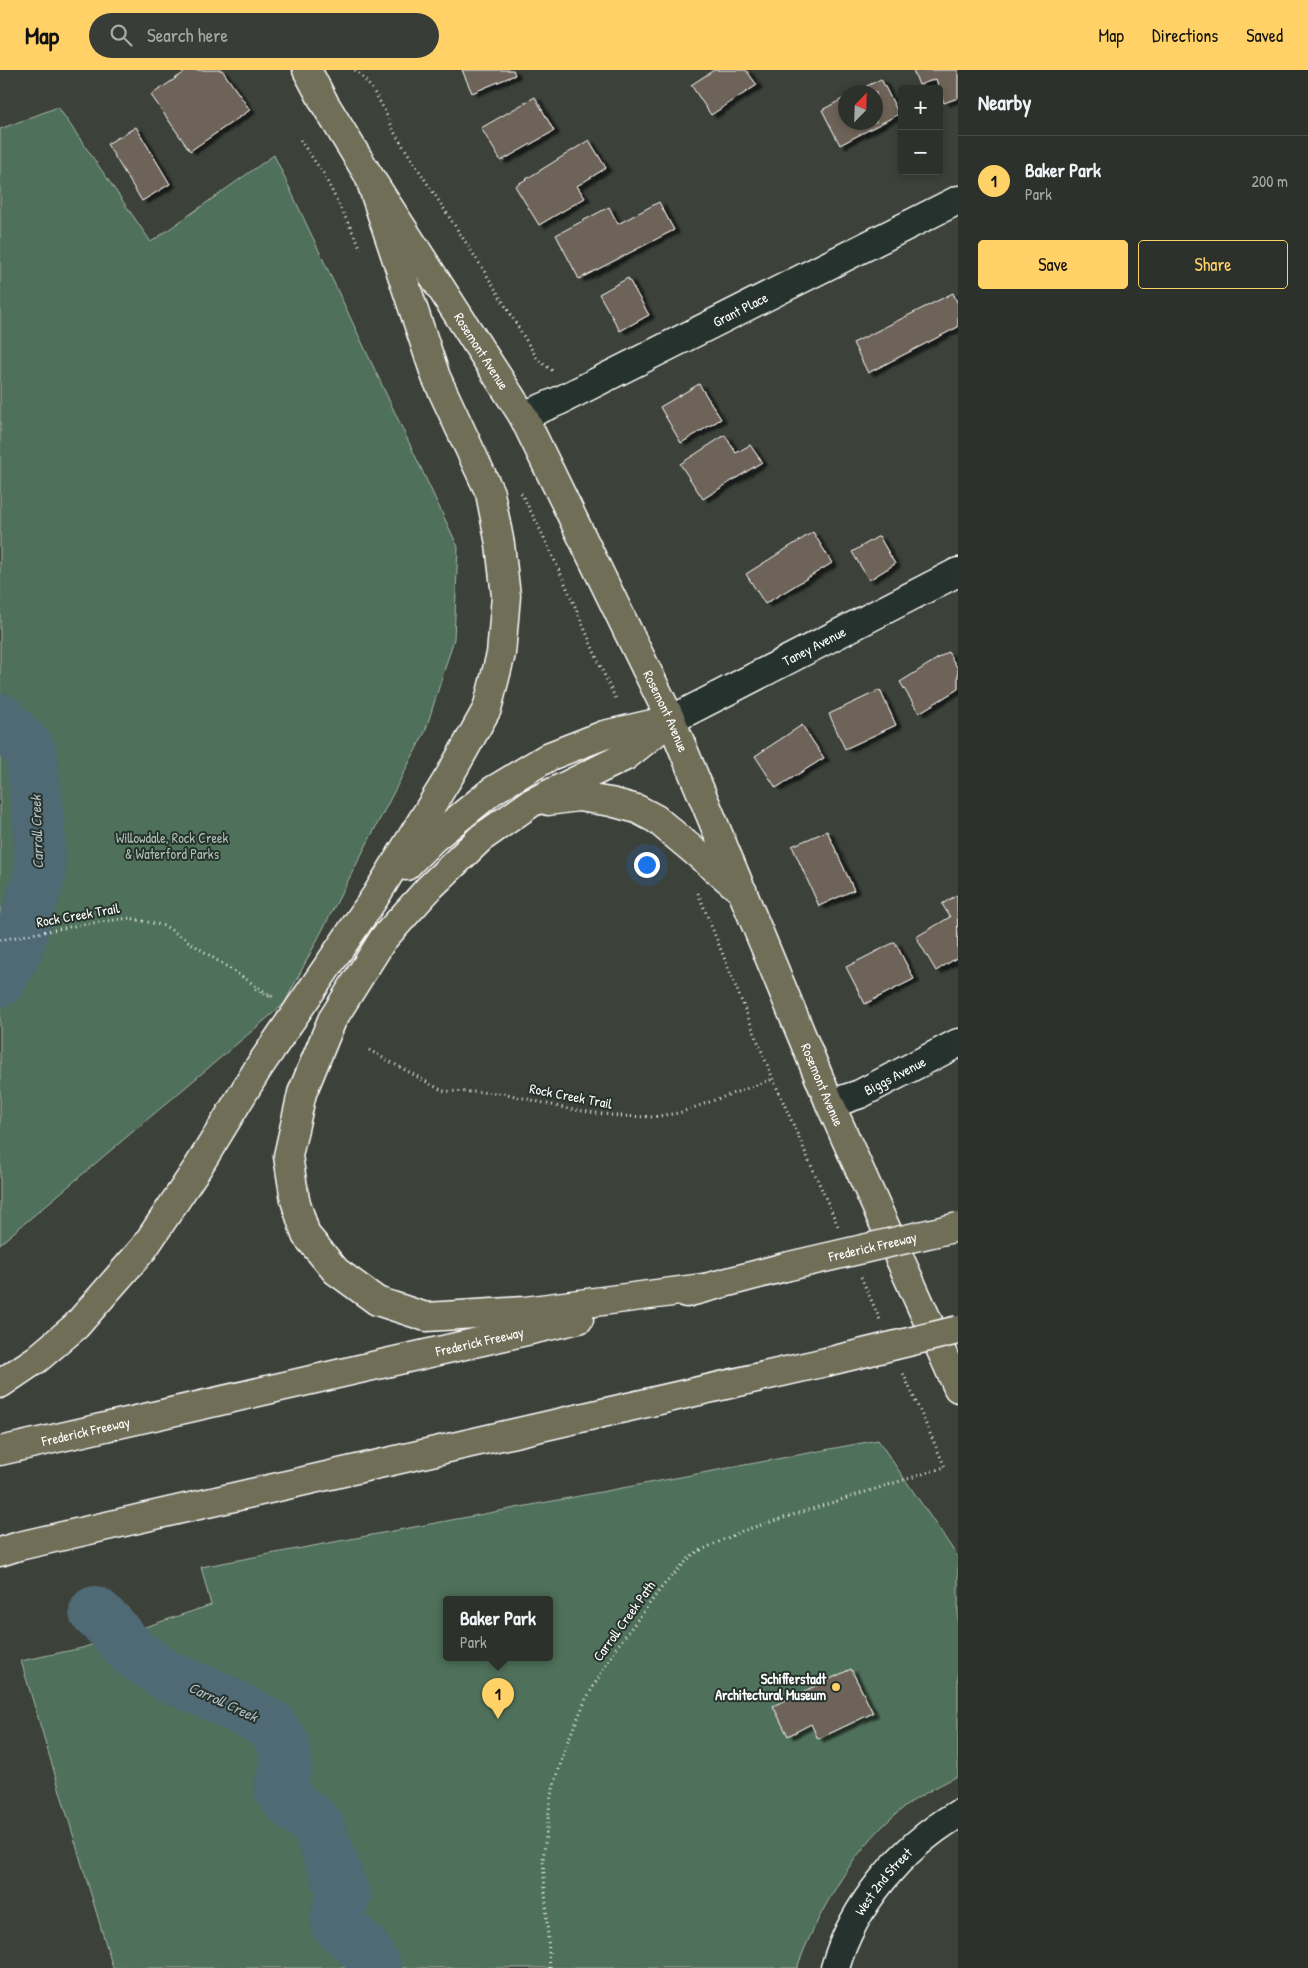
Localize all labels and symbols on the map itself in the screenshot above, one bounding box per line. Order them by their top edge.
north arrow [838,85,883,130]
street label: Grant Place [709,287,771,331]
street label: Rosemont Avenue [450,309,514,393]
street label: Taney Avenue [779,621,849,670]
street label: Rosemont Avenue [639,667,693,755]
water label: Carroll Creek [25,793,48,869]
park label: Willowdale, Rock Creek & Waterford Parks [116,828,229,863]
your location [634,852,660,878]
street label: Rock Creek Trail [35,898,121,931]
street label: Rosemont Avenue [797,1040,849,1129]
street label: Biggs Avenue [861,1051,929,1099]
street label: Rock Creek Trail [528,1078,614,1113]
street label: Frederick Freeway [826,1227,919,1266]
street label: Frederick Freeway [433,1322,526,1361]
street label: Frederick Freeway [39,1412,132,1450]
street label: Carroll Creek Path [588,1577,659,1665]
place label: Schifferstadt Architectural Museum [715,1669,827,1704]
water label: Carroll Creek [185,1676,263,1727]
pin: 1 [482,1678,514,1719]
marker: Schifferstadt Architectural Museum [830,1681,842,1693]
street label: West 2nd Street [850,1843,916,1919]

